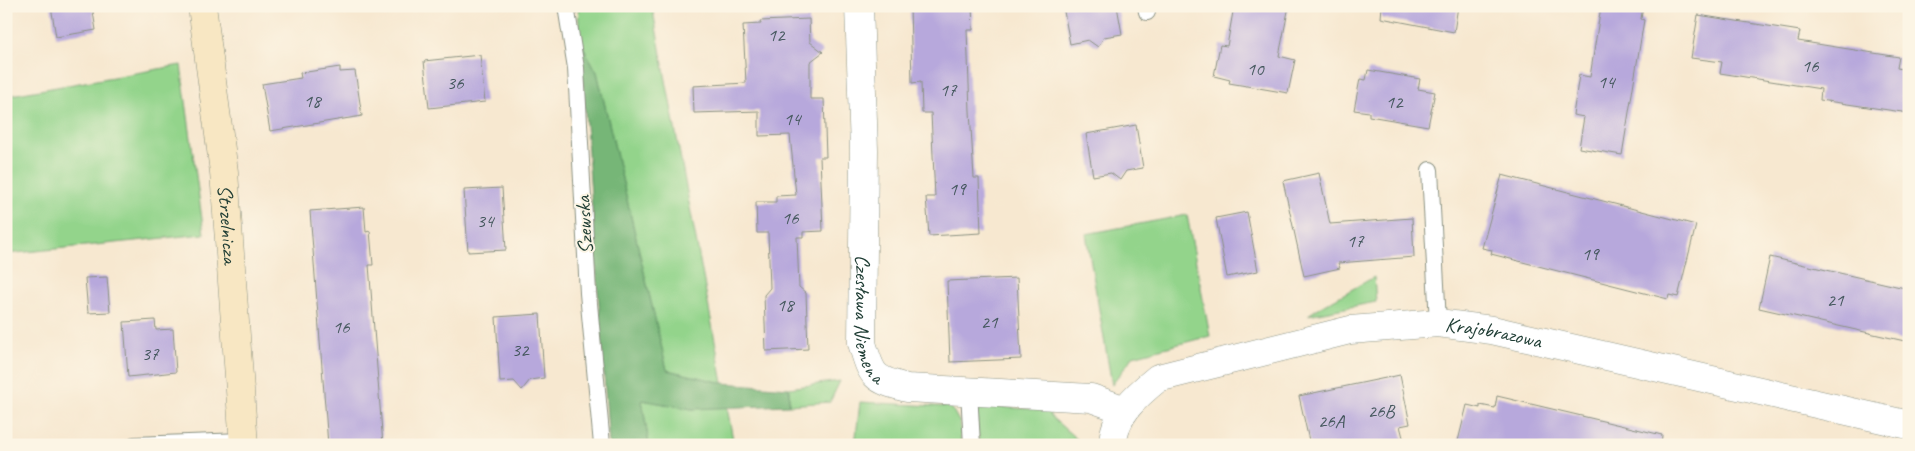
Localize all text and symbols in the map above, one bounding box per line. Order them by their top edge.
house number: 12 [767,23,786,47]
house number: 16 [1801,54,1820,78]
house number: 10 [1246,57,1265,81]
house number: 14 [1597,70,1617,94]
house number: 36 [446,71,465,95]
house number: 17 [939,78,958,102]
house number: 18 [303,89,323,113]
house number: 12 [1385,90,1404,114]
house number: 14 [783,107,803,131]
house number: 19 [948,177,967,201]
street label: Strzelnicza [212,184,244,267]
street label: Szewska [569,194,599,255]
house number: 16 [781,206,800,230]
house number: 34 [476,209,496,233]
house number: 17 [1346,229,1365,253]
house number: 19 [1581,242,1600,266]
street label: Czesława Niemena [849,255,891,391]
house number: 21 [1826,288,1845,312]
house number: 18 [776,293,796,317]
house number: 21 [980,310,999,334]
street label: Krajobrazowa [1444,311,1546,354]
house number: 16 [332,315,351,339]
house number: 32 [511,338,530,362]
house number: 37 [141,342,160,366]
house number: 26B [1368,399,1396,423]
house number: 26A [1318,409,1346,433]

